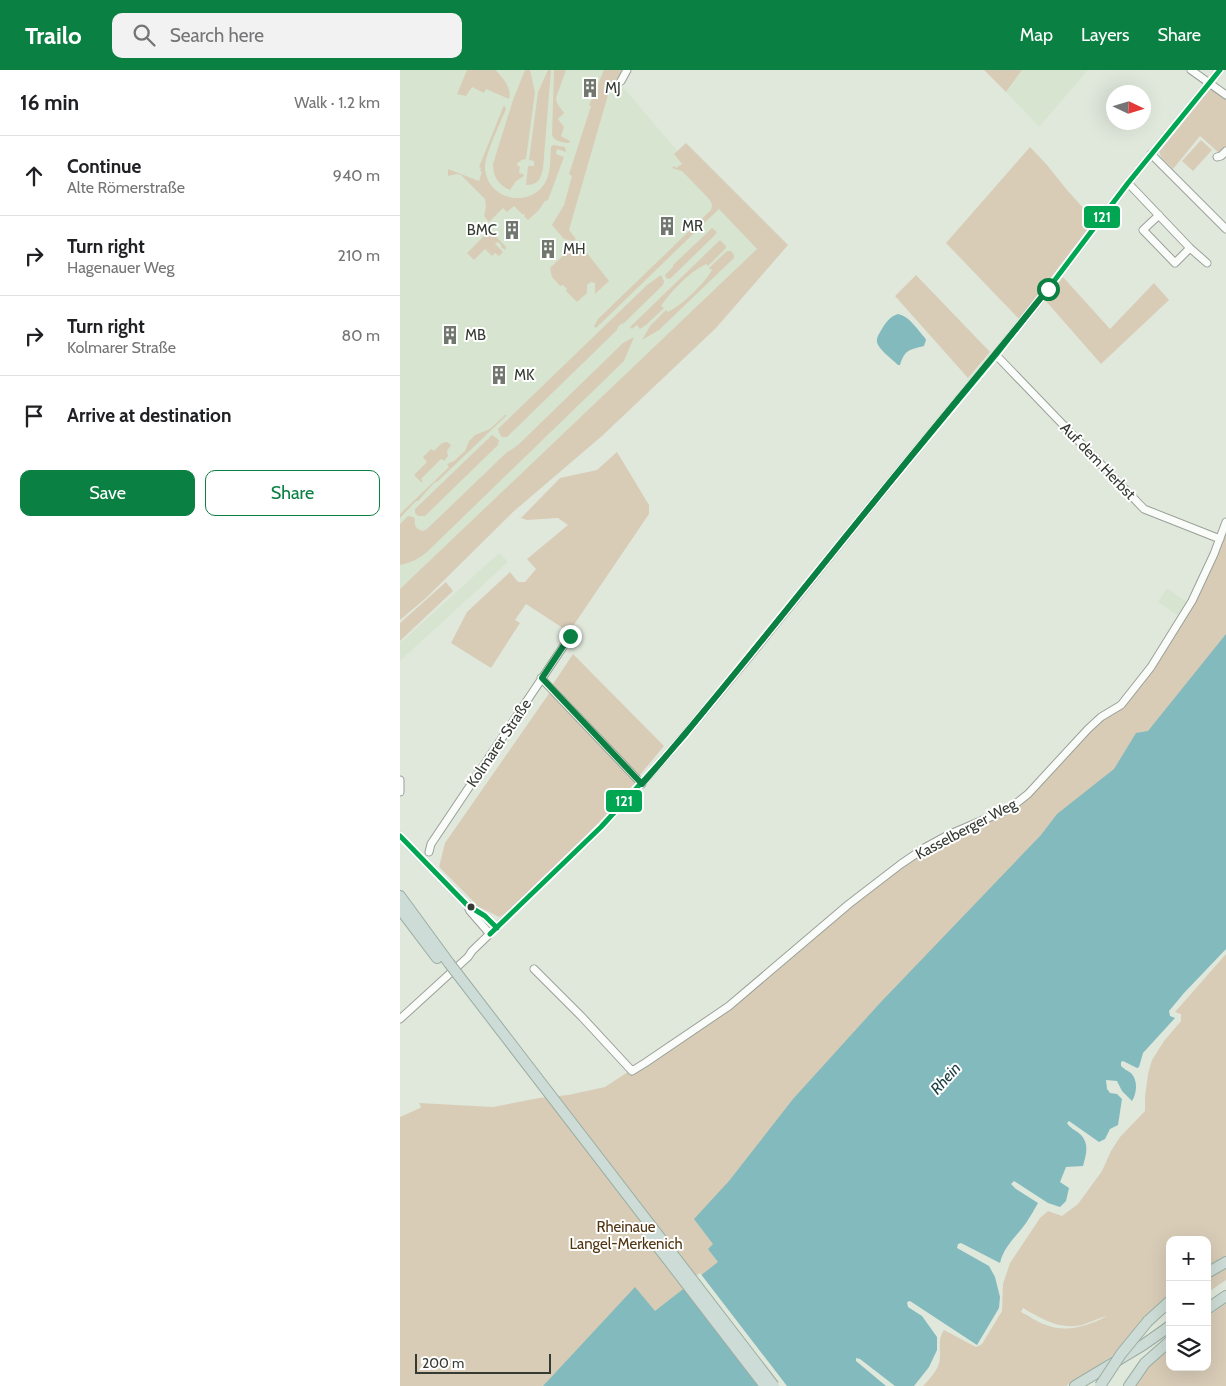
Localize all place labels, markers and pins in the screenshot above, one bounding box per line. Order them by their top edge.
building icon: MJ [579,77,601,99]
place label: MJ [605,79,621,97]
building icon: MR [656,215,678,237]
place label: MR [682,217,703,235]
building icon: BMC [501,219,523,241]
place label: BMC [467,221,497,239]
building icon: MH [537,238,559,260]
place label: MH [563,240,586,258]
building icon: MB [439,324,461,346]
place label: MB [465,326,486,344]
building icon: MK [488,364,510,386]
place label: MK [514,366,535,384]
unlabelled marker [466,902,476,912]

